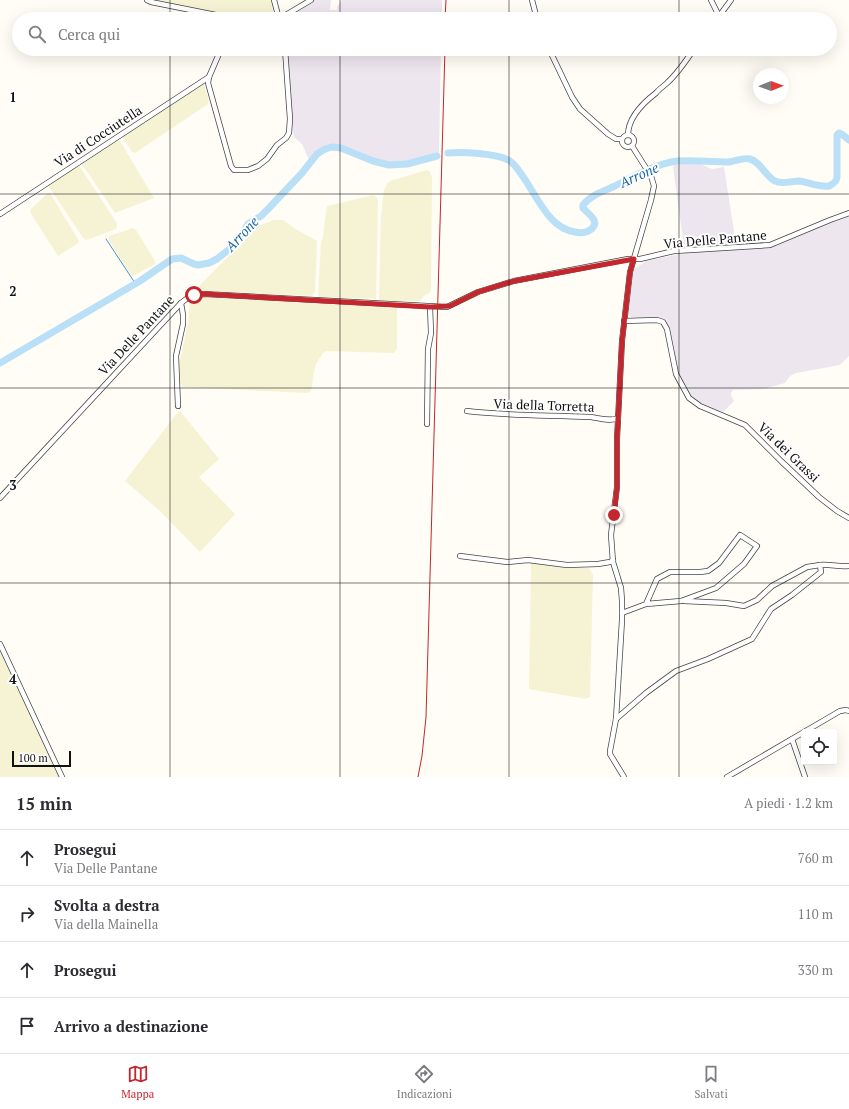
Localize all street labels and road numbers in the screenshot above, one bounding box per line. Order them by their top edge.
street label: Via di Cocciutella [51,101,146,171]
street label: Via Delle Pantane [663,226,767,252]
street label: Via Delle Pantane [94,291,178,379]
street label: Via della Torretta [493,394,595,416]
street label: Via dei Grassi [754,418,824,486]

